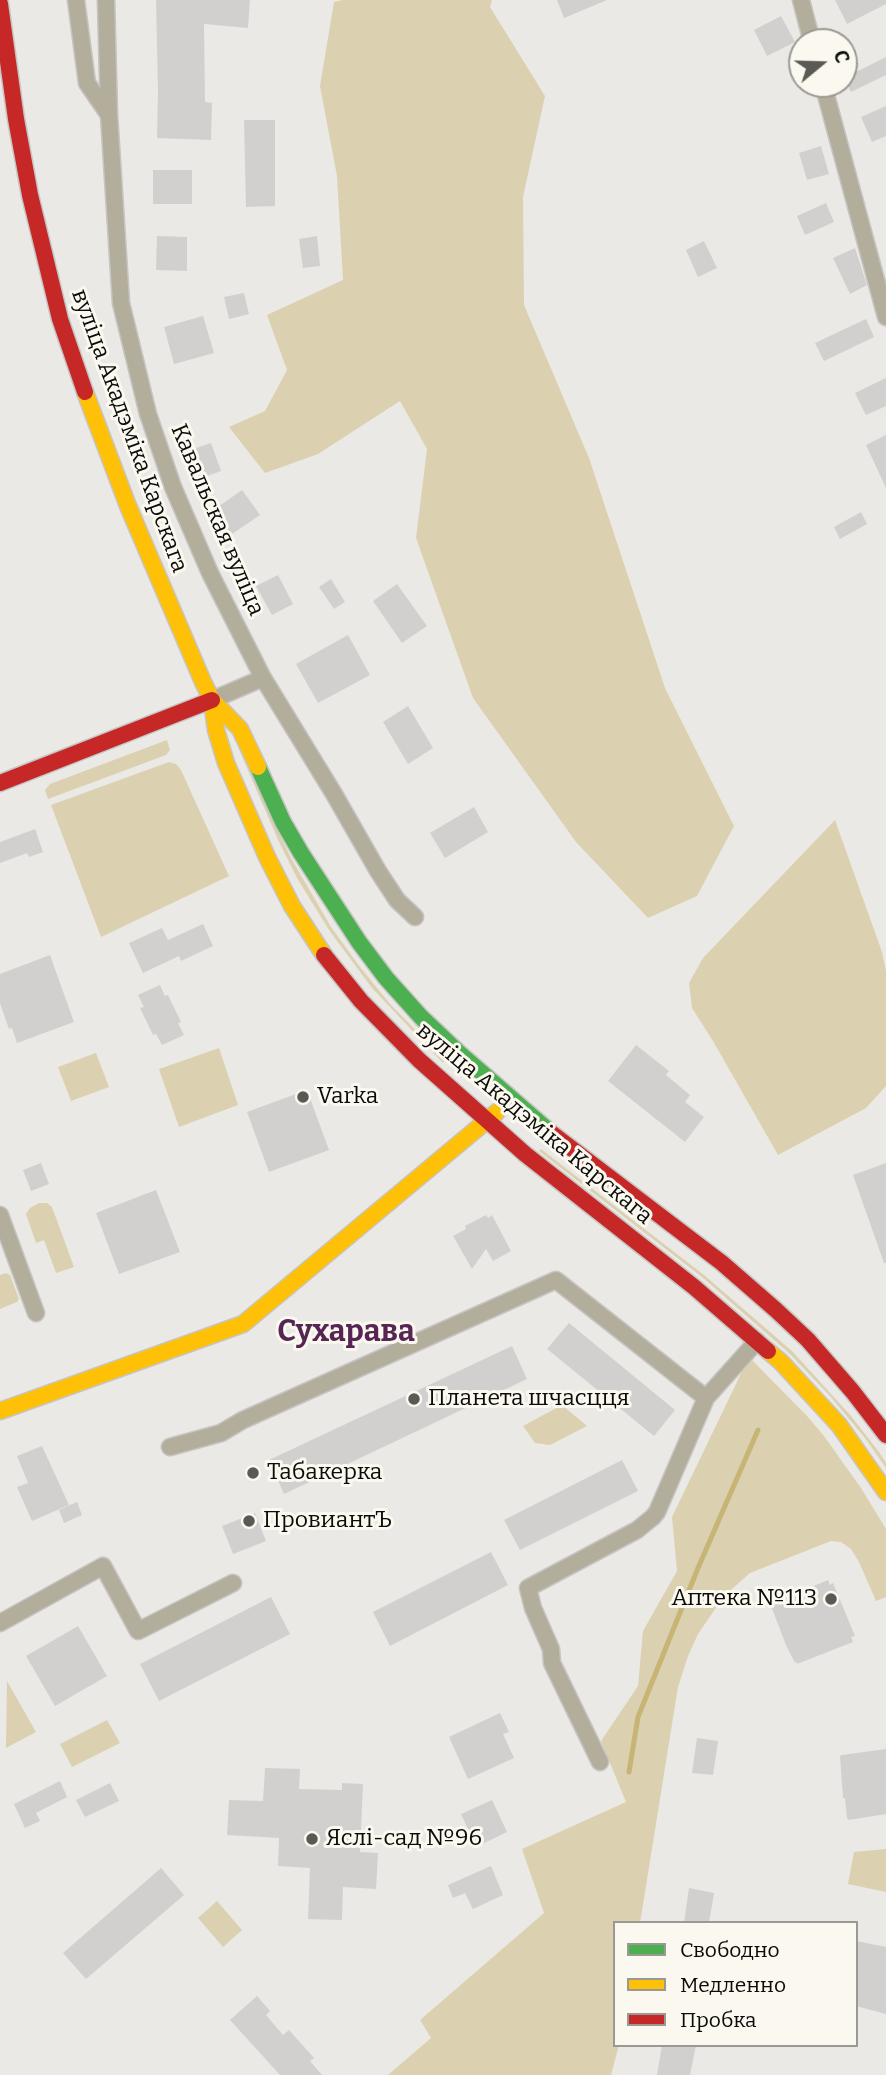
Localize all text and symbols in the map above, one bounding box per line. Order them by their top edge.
north arrow [788,28,858,98]
text: С [829,47,854,66]
street label: вуліца Акадэміка Карскага [65,286,193,576]
street label: Кавальская вуліца [164,420,270,620]
street label: вуліца Акадэміка Карскага [410,1017,658,1231]
place label: Varka [317,1083,378,1111]
marker: Varka [295,1089,311,1105]
district label: Сухарава [277,1315,415,1351]
place label: Планета шчасцця [428,1385,629,1413]
marker: Планета шчасцця [406,1391,422,1407]
place label: Табакерка [267,1459,382,1487]
marker: Табакерка [245,1465,261,1481]
place label: ПровиантЪ [263,1507,392,1535]
marker: ПровиантЪ [241,1513,257,1529]
place label: Аптека №113 [671,1585,817,1613]
marker: Аптека №113 [823,1591,839,1607]
place label: Яслі-сад №96 [326,1825,482,1853]
marker: Яслі-сад №96 [304,1831,320,1847]
legend [613,1921,858,2047]
text: Свободно [680,1937,780,1963]
text: Медленно [680,1972,786,1998]
text: Пробка [680,2007,757,2033]

